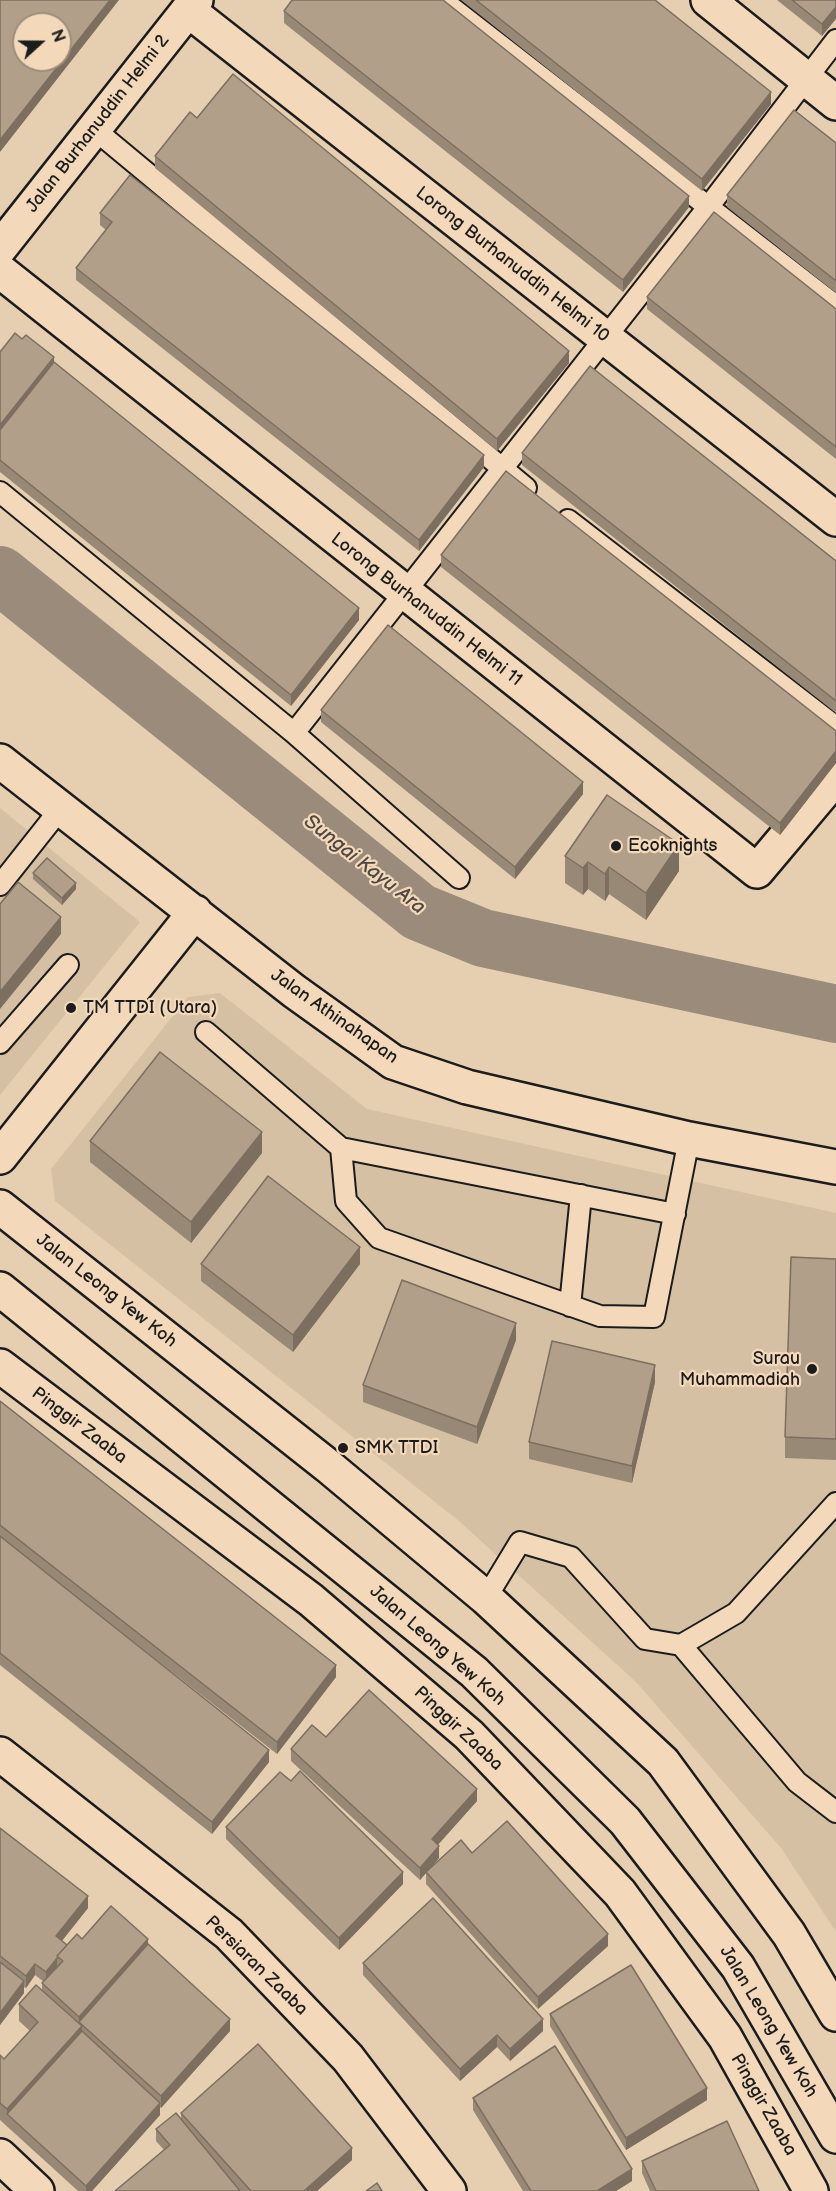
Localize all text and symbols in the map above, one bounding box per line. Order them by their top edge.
north arrow [12,12,72,72]
text: N [46,27,68,45]
street label: Jalan Burhanuddin Helmi 2 [22,31,174,217]
street label: Lorong Burhanuddin Helmi 10 [411,183,613,347]
street label: Lorong Burhanuddin Helmi 11 [326,529,526,691]
water label: Sungai Kayu Ara [298,810,430,920]
place label: Ecoknights [628,835,717,857]
marker: Ecoknights [609,839,623,853]
street label: Jalan Athinahapan [266,965,402,1069]
place label: TM TTDI (Utara) [83,997,217,1019]
marker: TM TTDI (Utara) [64,1001,78,1015]
street label: Jalan Leong Yew Koh [31,1229,181,1353]
place label: Surau Muhammadiah [680,1348,800,1390]
marker: Surau Muhammadiah [805,1362,819,1376]
street label: Pinggir Zaaba [27,1383,131,1469]
place label: SMK TTDI [355,1437,438,1459]
marker: SMK TTDI [336,1441,350,1455]
street label: Jalan Leong Yew Koh [365,1581,509,1711]
street label: Pinggir Zaaba [409,1682,507,1776]
street label: Persiaran Zaaba [200,1912,312,2020]
street label: Jalan Leong Yew Koh [714,1942,822,2102]
street label: Pinggir Zaaba [725,2050,801,2160]

